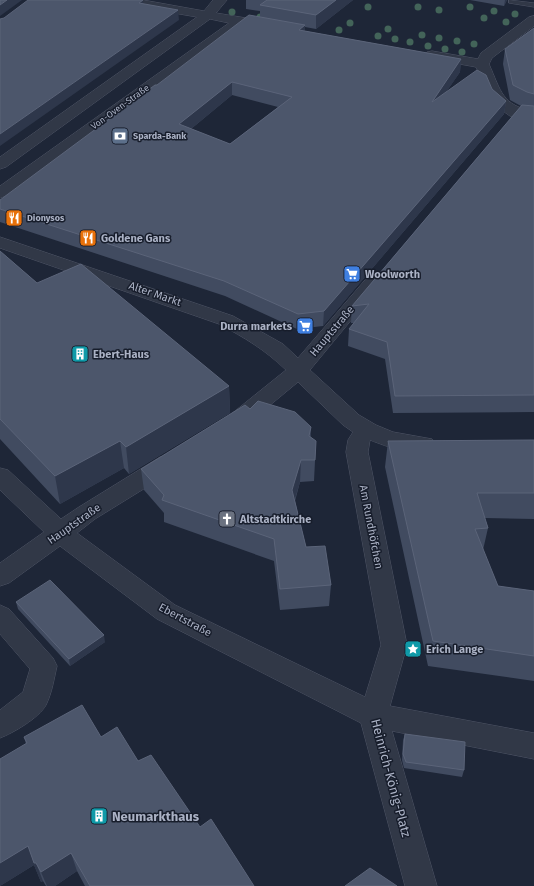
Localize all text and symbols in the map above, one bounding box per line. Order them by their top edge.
street label: Von-Oven-Straße [89,82,151,131]
bank icon: Sparda-Bank [110,126,130,146]
place label: Sparda-Bank [133,131,187,141]
restaurant icon: Dionysos [4,208,24,228]
place label: Dionysos [27,213,65,223]
restaurant icon: Goldene Gans [78,228,98,248]
place label: Goldene Gans [101,232,171,245]
supermarket icon: Woolworth [342,264,362,284]
place label: Woolworth [365,268,420,281]
street label: Alter Markt [127,279,183,309]
street label: Hauptstraße [307,303,357,359]
supermarket icon: Durra markets [295,316,315,336]
place label: Durra markets [220,320,293,333]
building icon: Ebert-Haus [70,344,90,364]
place label: Ebert-Haus [93,348,150,361]
street label: Am Rundhöfchen [356,484,386,570]
street label: Hauptstraße [45,501,103,547]
church icon: Altstadtkirche [217,509,237,529]
place label: Altstadtkirche [239,513,311,526]
street label: Ebertstraße [156,601,214,639]
place icon: Erich Lange [403,639,423,659]
place label: Erich Lange [426,643,483,656]
street label: Heinrich-König-Platz [368,717,414,839]
building icon: Neumarkthaus [89,806,109,826]
place label: Neumarkthaus [112,809,200,824]

